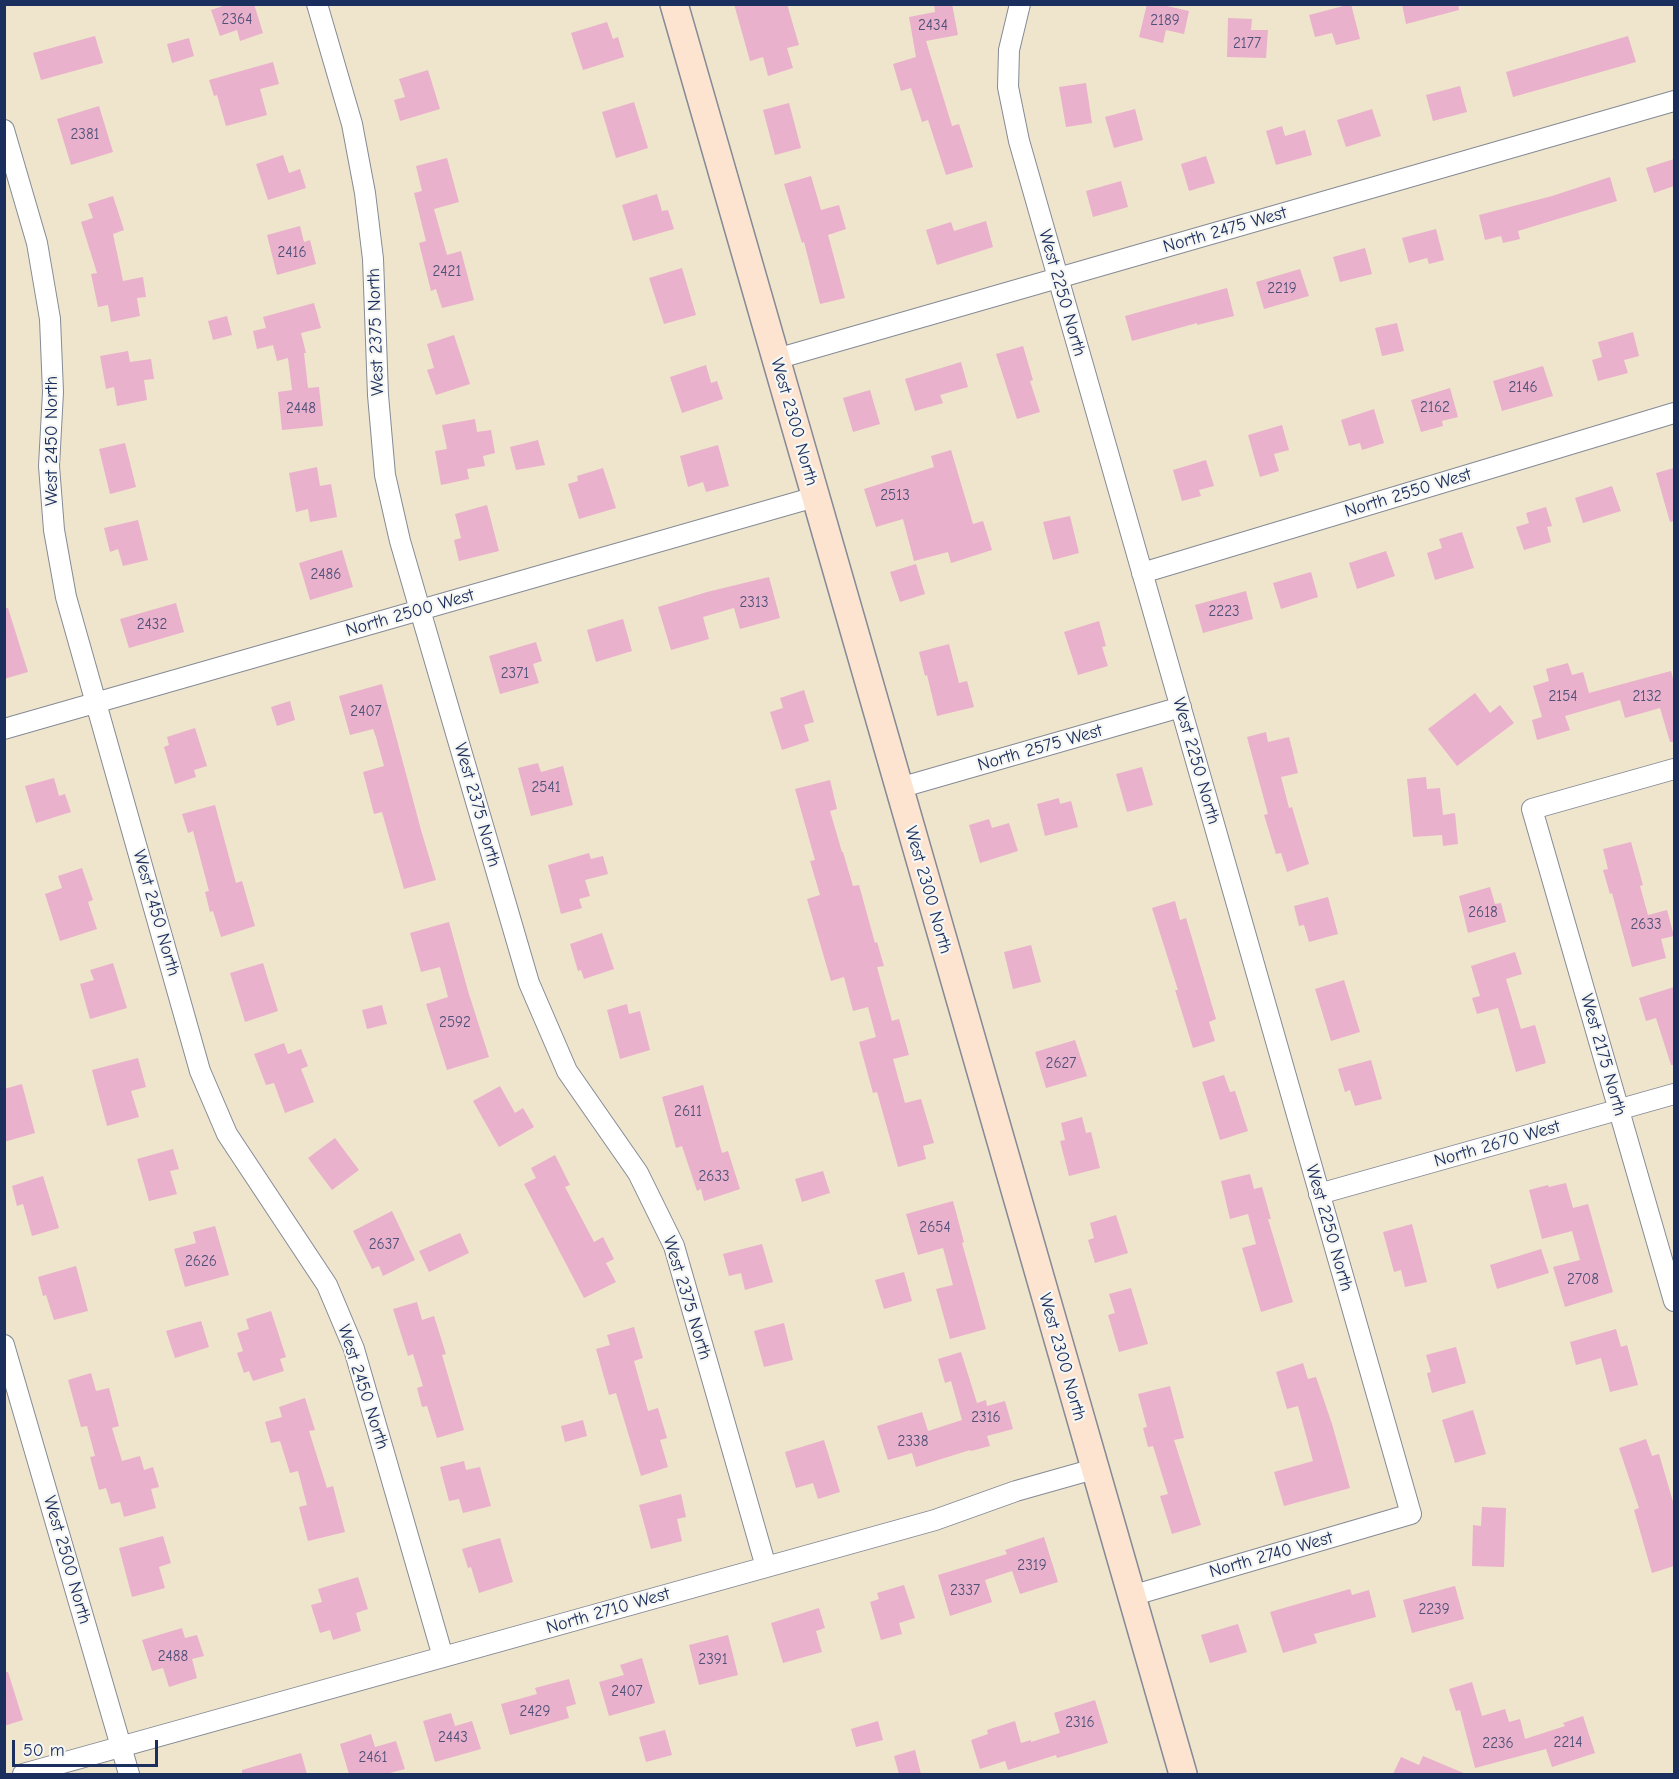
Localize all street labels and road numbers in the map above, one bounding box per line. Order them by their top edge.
street label: North 2475 West [1161,202,1289,258]
street label: West 2250 North [1034,227,1090,359]
street label: West 2375 North [363,268,389,396]
street label: West 2300 North [765,356,823,488]
street label: West 2450 North [41,376,63,506]
street label: North 2550 West [1342,463,1474,523]
street label: North 2500 West [343,584,477,642]
street label: West 2250 North [1168,695,1224,827]
street label: North 2575 West [975,720,1105,776]
street label: West 2375 North [449,740,505,870]
street label: West 2300 North [899,824,957,956]
street label: West 2450 North [128,847,184,979]
street label: West 2175 North [1575,991,1631,1119]
street label: North 2670 West [1432,1116,1562,1172]
street label: West 2250 North [1301,1162,1357,1294]
street label: West 2375 North [658,1234,716,1362]
street label: West 2300 North [1033,1291,1091,1423]
street label: West 2450 North [333,1322,393,1452]
street label: West 2500 North [38,1493,96,1627]
street label: North 2740 West [1207,1527,1335,1583]
street label: North 2710 West [544,1583,672,1639]

